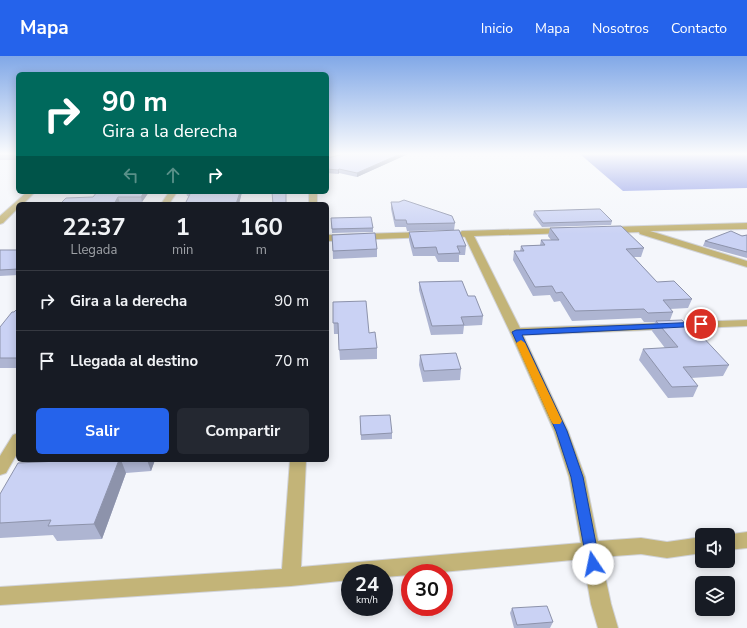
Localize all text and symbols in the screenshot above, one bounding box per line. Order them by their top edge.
text: Mapa [20,15,69,41]
text: Inicio [481,19,513,38]
text: Mapa [535,19,570,38]
text: Nosotros [592,19,649,38]
text: Contacto [671,19,727,38]
text: 90 m [102,83,168,121]
icon: right [36,88,88,140]
text: Gira a la derecha [102,119,238,143]
icon: left [120,164,142,186]
icon: ahead [162,164,184,186]
icon: right [204,164,226,186]
text: 22:37 [62,211,126,243]
text: 1 [175,211,190,243]
text: 160 [240,211,283,243]
text: Llegada [71,241,117,259]
text: min [172,241,193,259]
text: m [256,241,267,259]
icon: right [36,290,58,312]
text: Gira a la derecha [70,291,187,311]
text: 90 m [274,291,309,311]
pin [684,307,718,341]
icon: arrive [690,313,712,335]
icon: arrive [36,350,58,372]
text: Llegada al destino [70,351,198,371]
text: 70 m [274,351,309,371]
button: Salir [36,408,169,454]
button: Compartir [177,408,309,454]
map controls [695,528,735,616]
button: sound [695,528,735,568]
position arrow [572,543,614,585]
speed limit sign: 30 [401,564,453,616]
text: 24 [355,571,379,598]
button: layers [695,576,735,616]
text: km/h [356,593,378,607]

